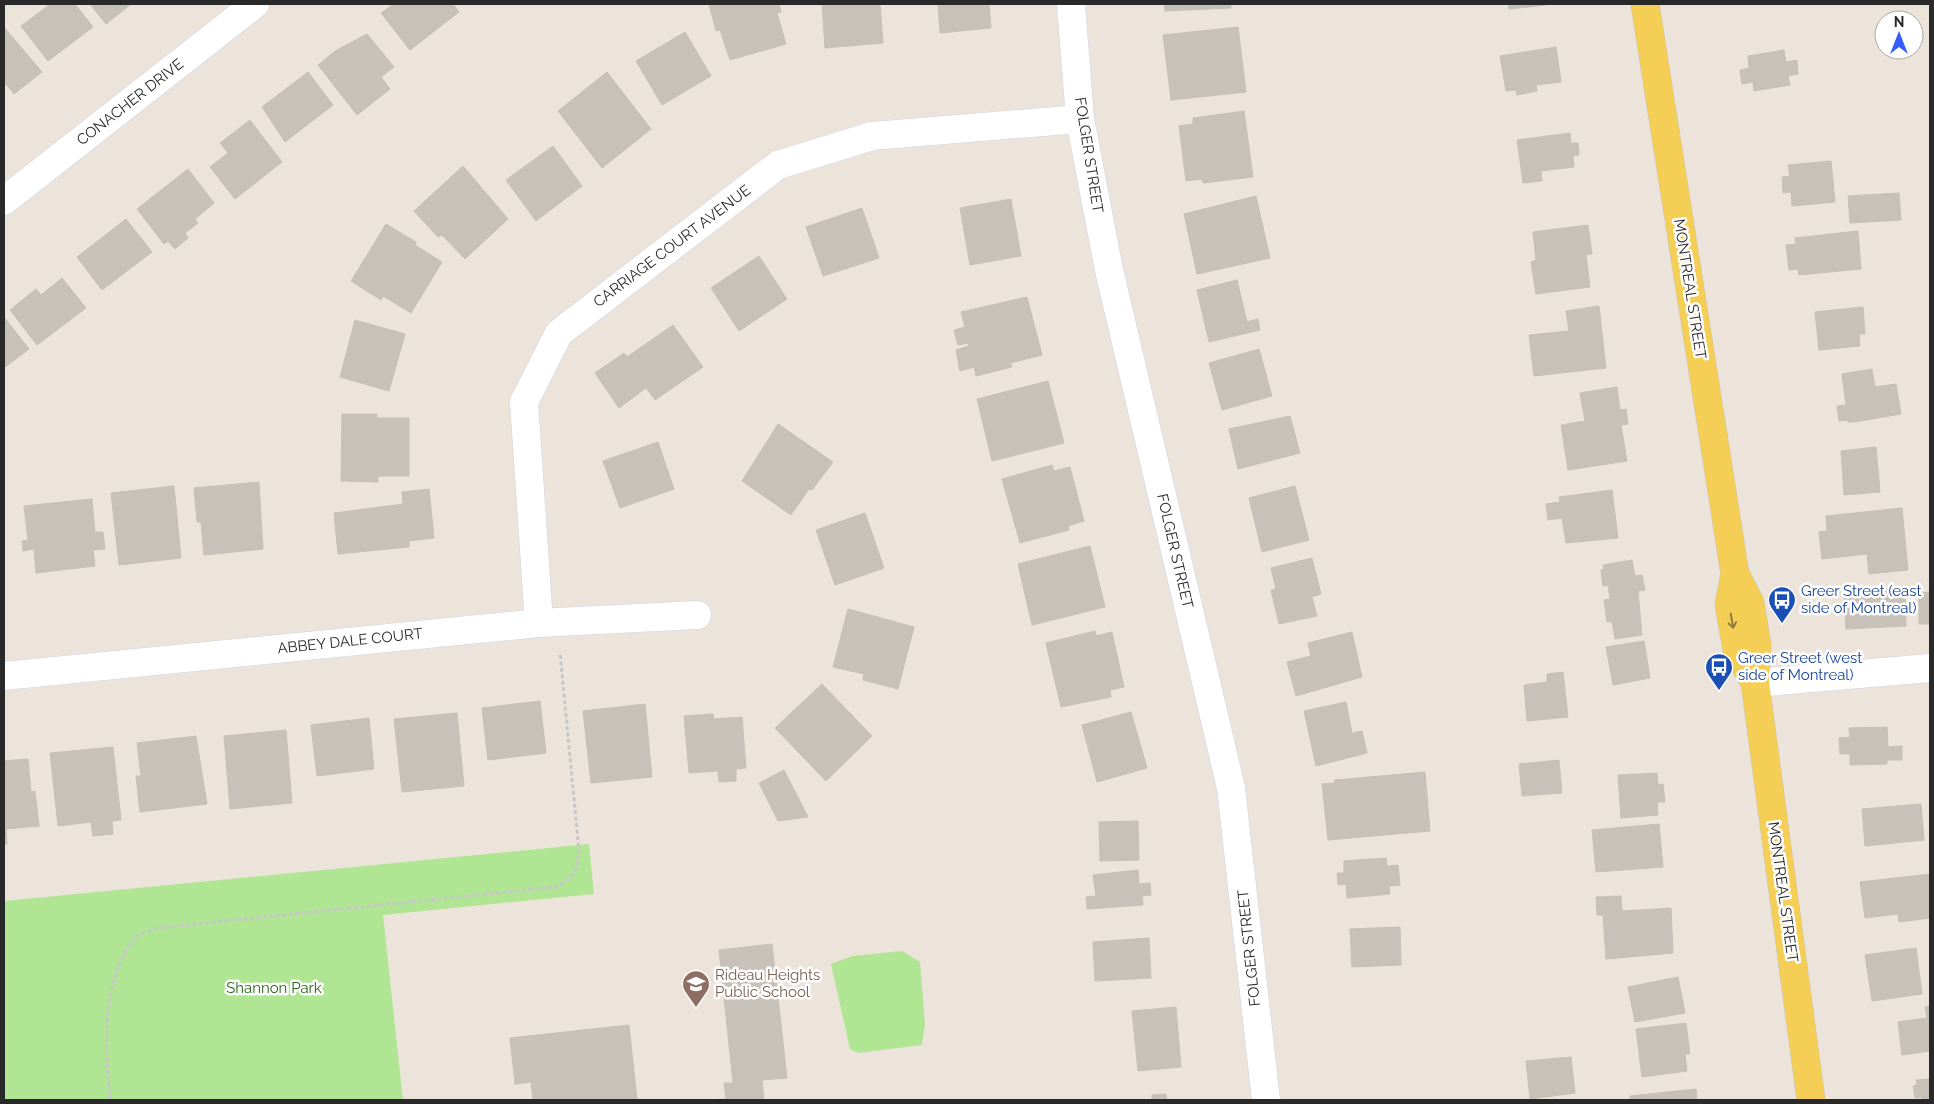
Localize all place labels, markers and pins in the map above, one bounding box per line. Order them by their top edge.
place label: Greer Street (east side of Montreal) [1801,582,1922,617]
bus stop icon: Greer Street (east side of Montreal) [1767,585,1797,624]
place label: Greer Street (west side of Montreal) [1738,649,1862,684]
bus stop icon: Greer Street (west side of Montreal) [1704,652,1734,691]
place label: Rideau Heights Public School [715,966,820,1001]
school or university icon: Rideau Heights Public School [681,969,711,1008]

